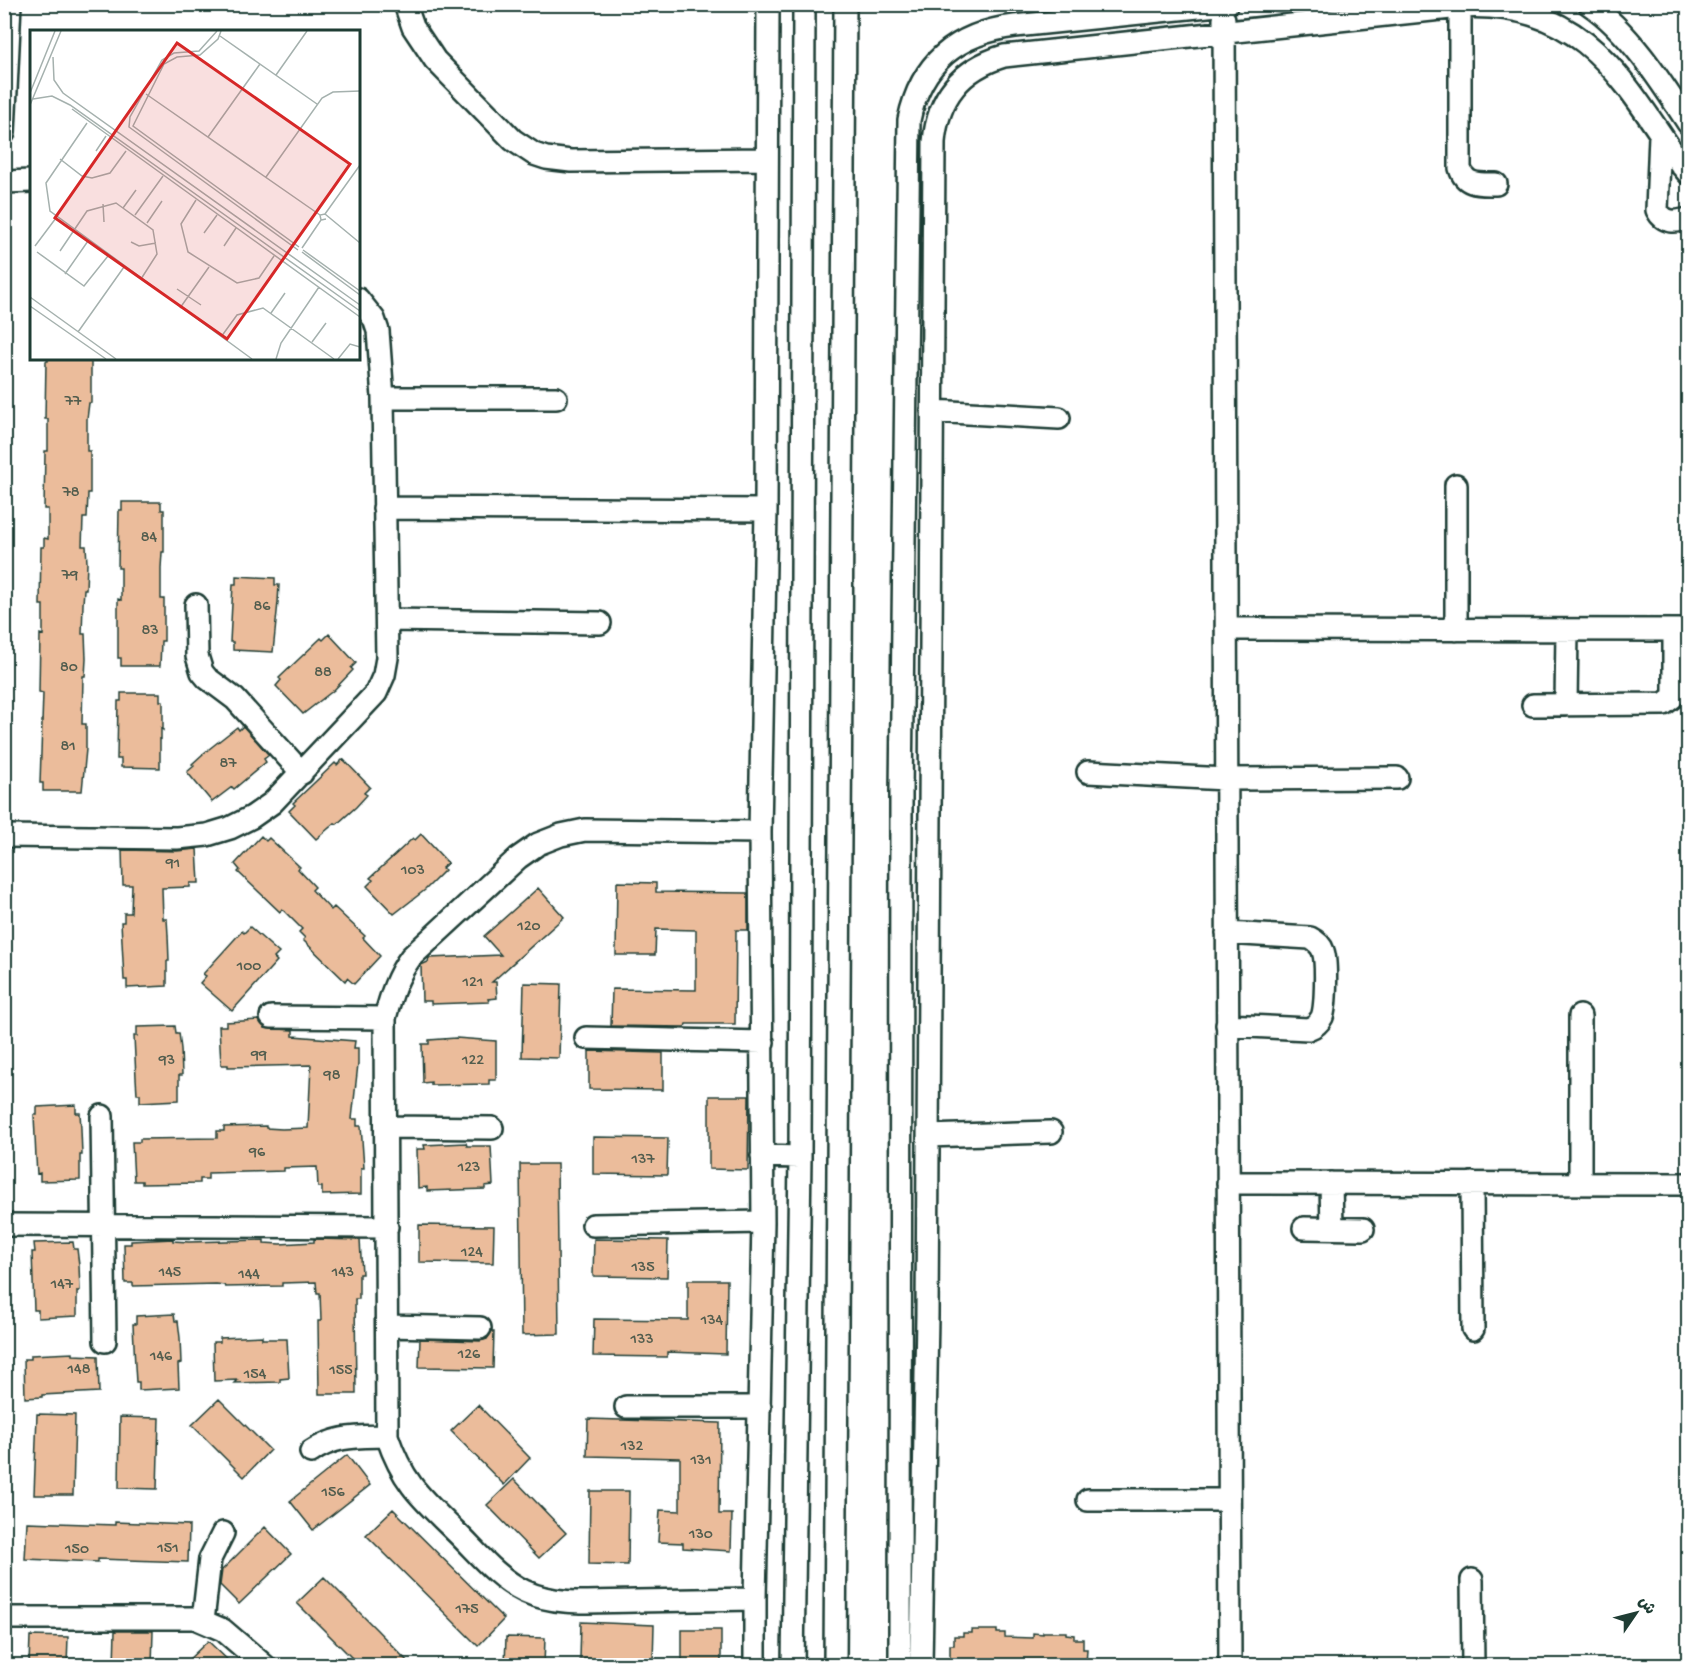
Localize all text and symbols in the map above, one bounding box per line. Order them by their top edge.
inset map [30,30,360,360]
house number: 77 [64,393,82,412]
house number: 78 [61,484,80,503]
house number: 84 [141,529,158,548]
house number: 79 [61,567,78,586]
house number: 86 [254,598,271,617]
house number: 83 [141,622,159,641]
house number: 80 [60,659,78,678]
house number: 88 [314,664,332,683]
house number: 81 [60,738,76,757]
house number: 87 [219,755,237,774]
house number: 91 [165,855,180,874]
house number: 103 [400,862,425,881]
house number: 120 [516,918,541,937]
house number: 100 [236,958,261,977]
house number: 121 [462,974,483,993]
house number: 99 [250,1047,267,1066]
house number: 93 [158,1052,175,1071]
house number: 122 [461,1052,484,1071]
house number: 98 [323,1067,341,1086]
house number: 96 [248,1144,266,1163]
house number: 137 [630,1151,655,1170]
house number: 123 [457,1159,480,1178]
house number: 124 [460,1244,483,1263]
house number: 135 [630,1259,655,1278]
house number: 145 [158,1264,181,1283]
house number: 143 [331,1264,354,1283]
house number: 144 [237,1266,260,1285]
house number: 147 [50,1276,74,1295]
house number: 134 [700,1312,724,1331]
house number: 133 [629,1331,654,1350]
house number: 126 [457,1346,481,1365]
house number: 146 [149,1348,173,1367]
house number: 148 [67,1361,91,1380]
house number: 155 [328,1362,353,1381]
house number: 154 [243,1366,267,1385]
house number: 132 [620,1438,643,1457]
house number: 131 [689,1452,712,1471]
house number: 156 [321,1484,345,1503]
house number: 130 [688,1526,713,1545]
house number: 151 [156,1540,179,1559]
house number: 150 [64,1541,89,1560]
north arrow [1606,1583,1666,1643]
text: ش [1633,1594,1658,1619]
house number: 175 [454,1601,479,1620]

